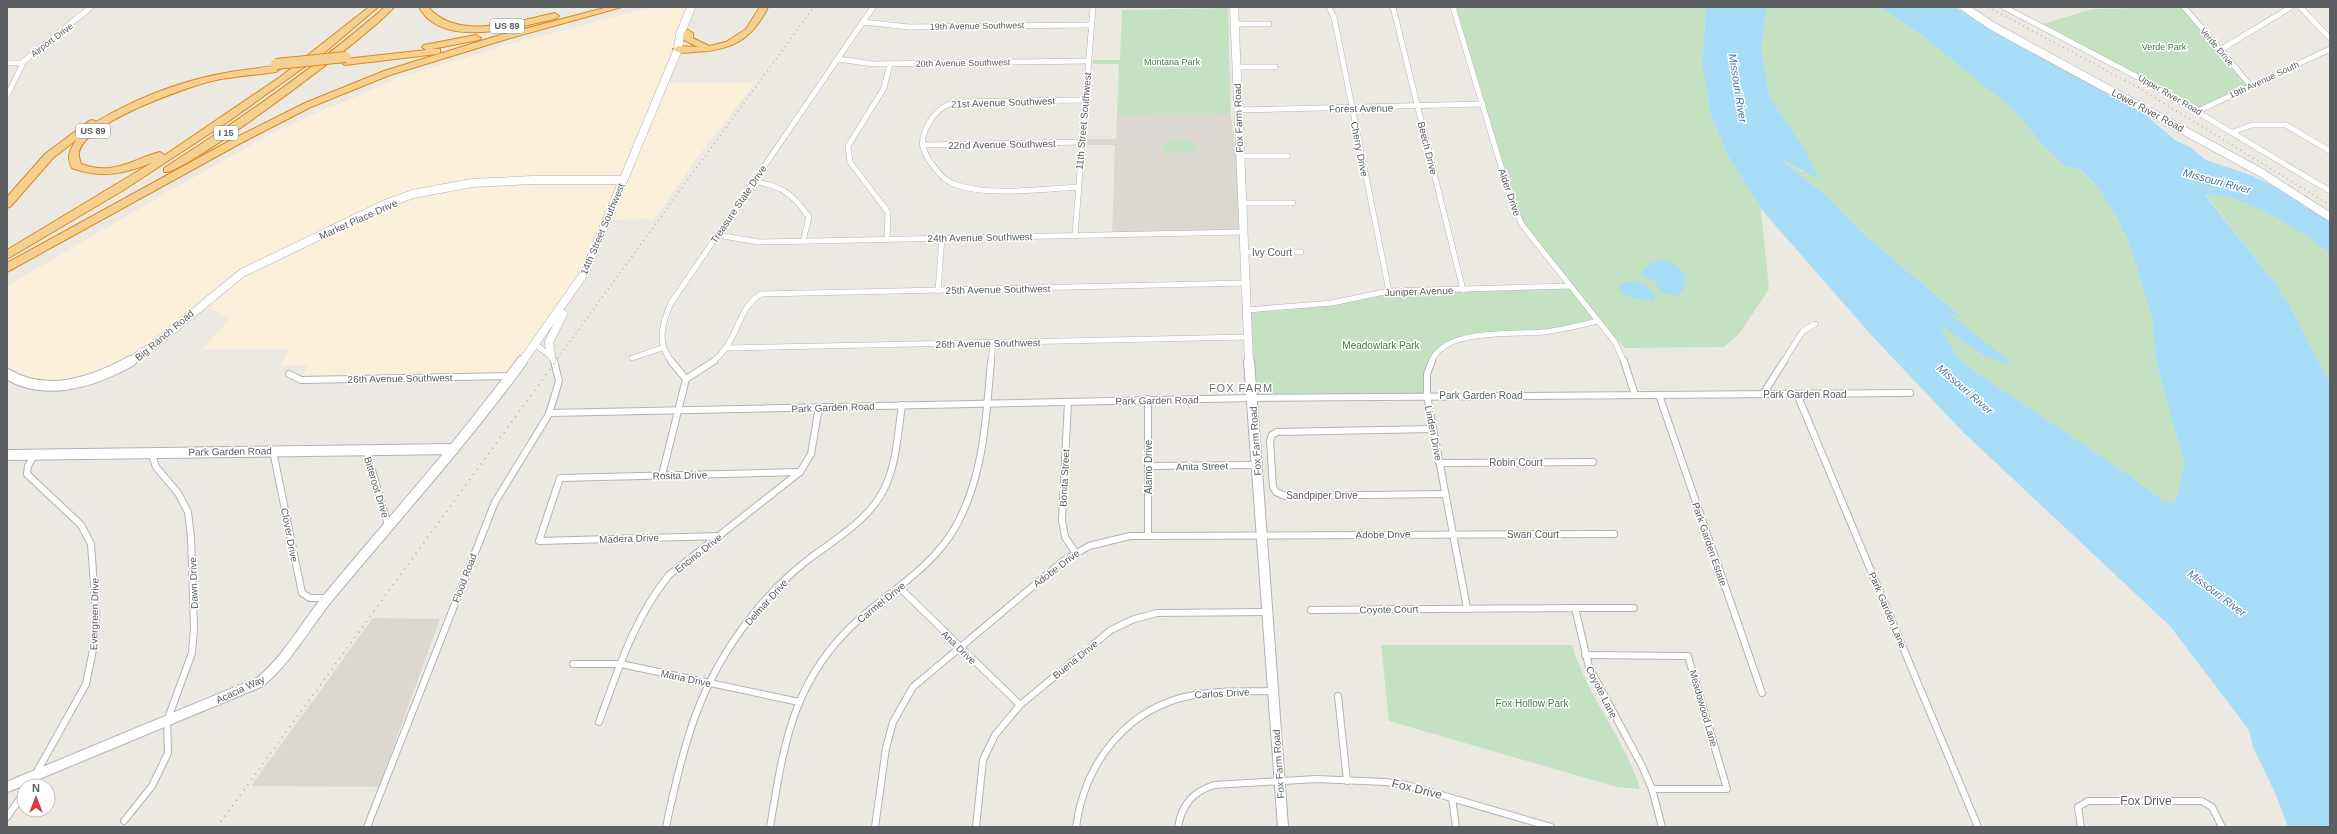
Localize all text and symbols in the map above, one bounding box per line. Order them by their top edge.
road number: US 89 [490,19,524,33]
street label: 19th Avenue Southwest [930,20,1025,32]
street label: Airport Drive [29,21,75,59]
street label: Verde Drive [2198,26,2236,68]
park label: Verde Park [2142,42,2187,52]
water label: Missouri River [1727,53,1750,125]
street label: 20th Avenue Southwest [916,57,1011,69]
park label: Montana Park [1144,57,1201,67]
street label: 19th Avenue South [2227,59,2301,101]
street label: 11th Street Southwest [1074,72,1093,170]
street label: Upper River Road [2136,73,2204,117]
street label: Fox Farm Road [1232,83,1245,153]
street label: Lower River Road [2110,87,2186,134]
street label: 21st Avenue Southwest [951,95,1056,110]
street label: Forest Avenue [1329,102,1394,115]
street label: Cherry Drive [1349,120,1370,178]
street label: Beech Drive [1416,120,1440,176]
road number: US 89 [76,124,110,138]
road number: I 15 [214,126,238,140]
street label: 22nd Avenue Southwest [948,138,1056,151]
street label: Treasure State Drive [708,163,769,245]
water label: Missouri River [2182,166,2253,196]
street label: Alder Drive [1496,167,1523,218]
street label: 14th Street Southwest [578,182,627,277]
street label: Market Place Drive [317,197,399,242]
street label: 24th Avenue Southwest [927,231,1033,244]
street label: Ivy Court [1252,247,1292,258]
street label: 25th Avenue Southwest [945,283,1051,296]
street label: Juniper Avenue [1384,285,1454,298]
street label: Big Ranch Road [133,308,196,363]
street label: 26th Avenue Southwest [935,337,1041,350]
park label: Meadowlark Park [1342,340,1421,351]
water label: Missouri River [1935,362,1996,417]
street label: 26th Avenue Southwest [347,372,453,385]
district label: FOX FARM [1209,382,1273,394]
street label: Park Garden Road [1763,389,1847,400]
street label: Park Garden Road [1439,390,1523,401]
street label: Park Garden Road [1115,394,1199,407]
street label: Park Garden Road [791,401,875,414]
street label: Linden Drive [1423,404,1444,462]
street label: Fox Farm Road [1248,406,1263,476]
street label: Alamo Drive [1143,439,1154,494]
street label: Park Garden Road [188,445,272,458]
street label: Bonita Street [1057,449,1072,507]
street label: Bitteroot Drive [362,455,391,519]
street label: Robin Court [1489,457,1543,468]
street label: Anita Street [1176,461,1228,472]
street label: Rosita Drive [653,470,708,481]
street label: Sandpiper Drive [1286,490,1358,501]
street label: Park Garden Estate [1690,501,1729,588]
street label: Clover Drive [279,507,300,564]
street label: Adobe Drive [1355,529,1411,540]
street label: Swan Court [1507,529,1559,540]
street label: Encino Drive [673,531,724,575]
street label: Madera Drive [599,532,660,545]
street label: Adobe Drive [1031,547,1082,589]
street label: Flood Road [450,552,479,604]
street label: Dawn Drive [187,557,200,609]
water label: Missouri River [2186,567,2249,620]
street label: Park Garden Lane [1867,570,1909,650]
street label: Evergreen Drive [88,577,101,650]
street label: Delmar Drive [743,577,790,628]
street label: Carmel Drive [855,579,908,625]
street label: Coyote Court [1359,603,1419,616]
street label: Ana Drive [939,628,979,667]
street label: Buena Drive [1050,638,1100,681]
street label: Coyote Lane [1584,664,1620,720]
street label: Maria Drive [660,668,712,689]
street label: Meadowood Lane [1687,668,1720,748]
street label: Acacia Way [214,673,266,706]
street label: Carlos Drive [1194,687,1250,700]
park label: Fox Hollow Park [1496,698,1569,709]
street label: Fox Farm Road [1271,729,1286,799]
street label: Fox Drive [1390,776,1444,802]
north arrow [16,778,56,818]
text: N [32,782,40,794]
street label: Fox Drive [2120,794,2172,808]

